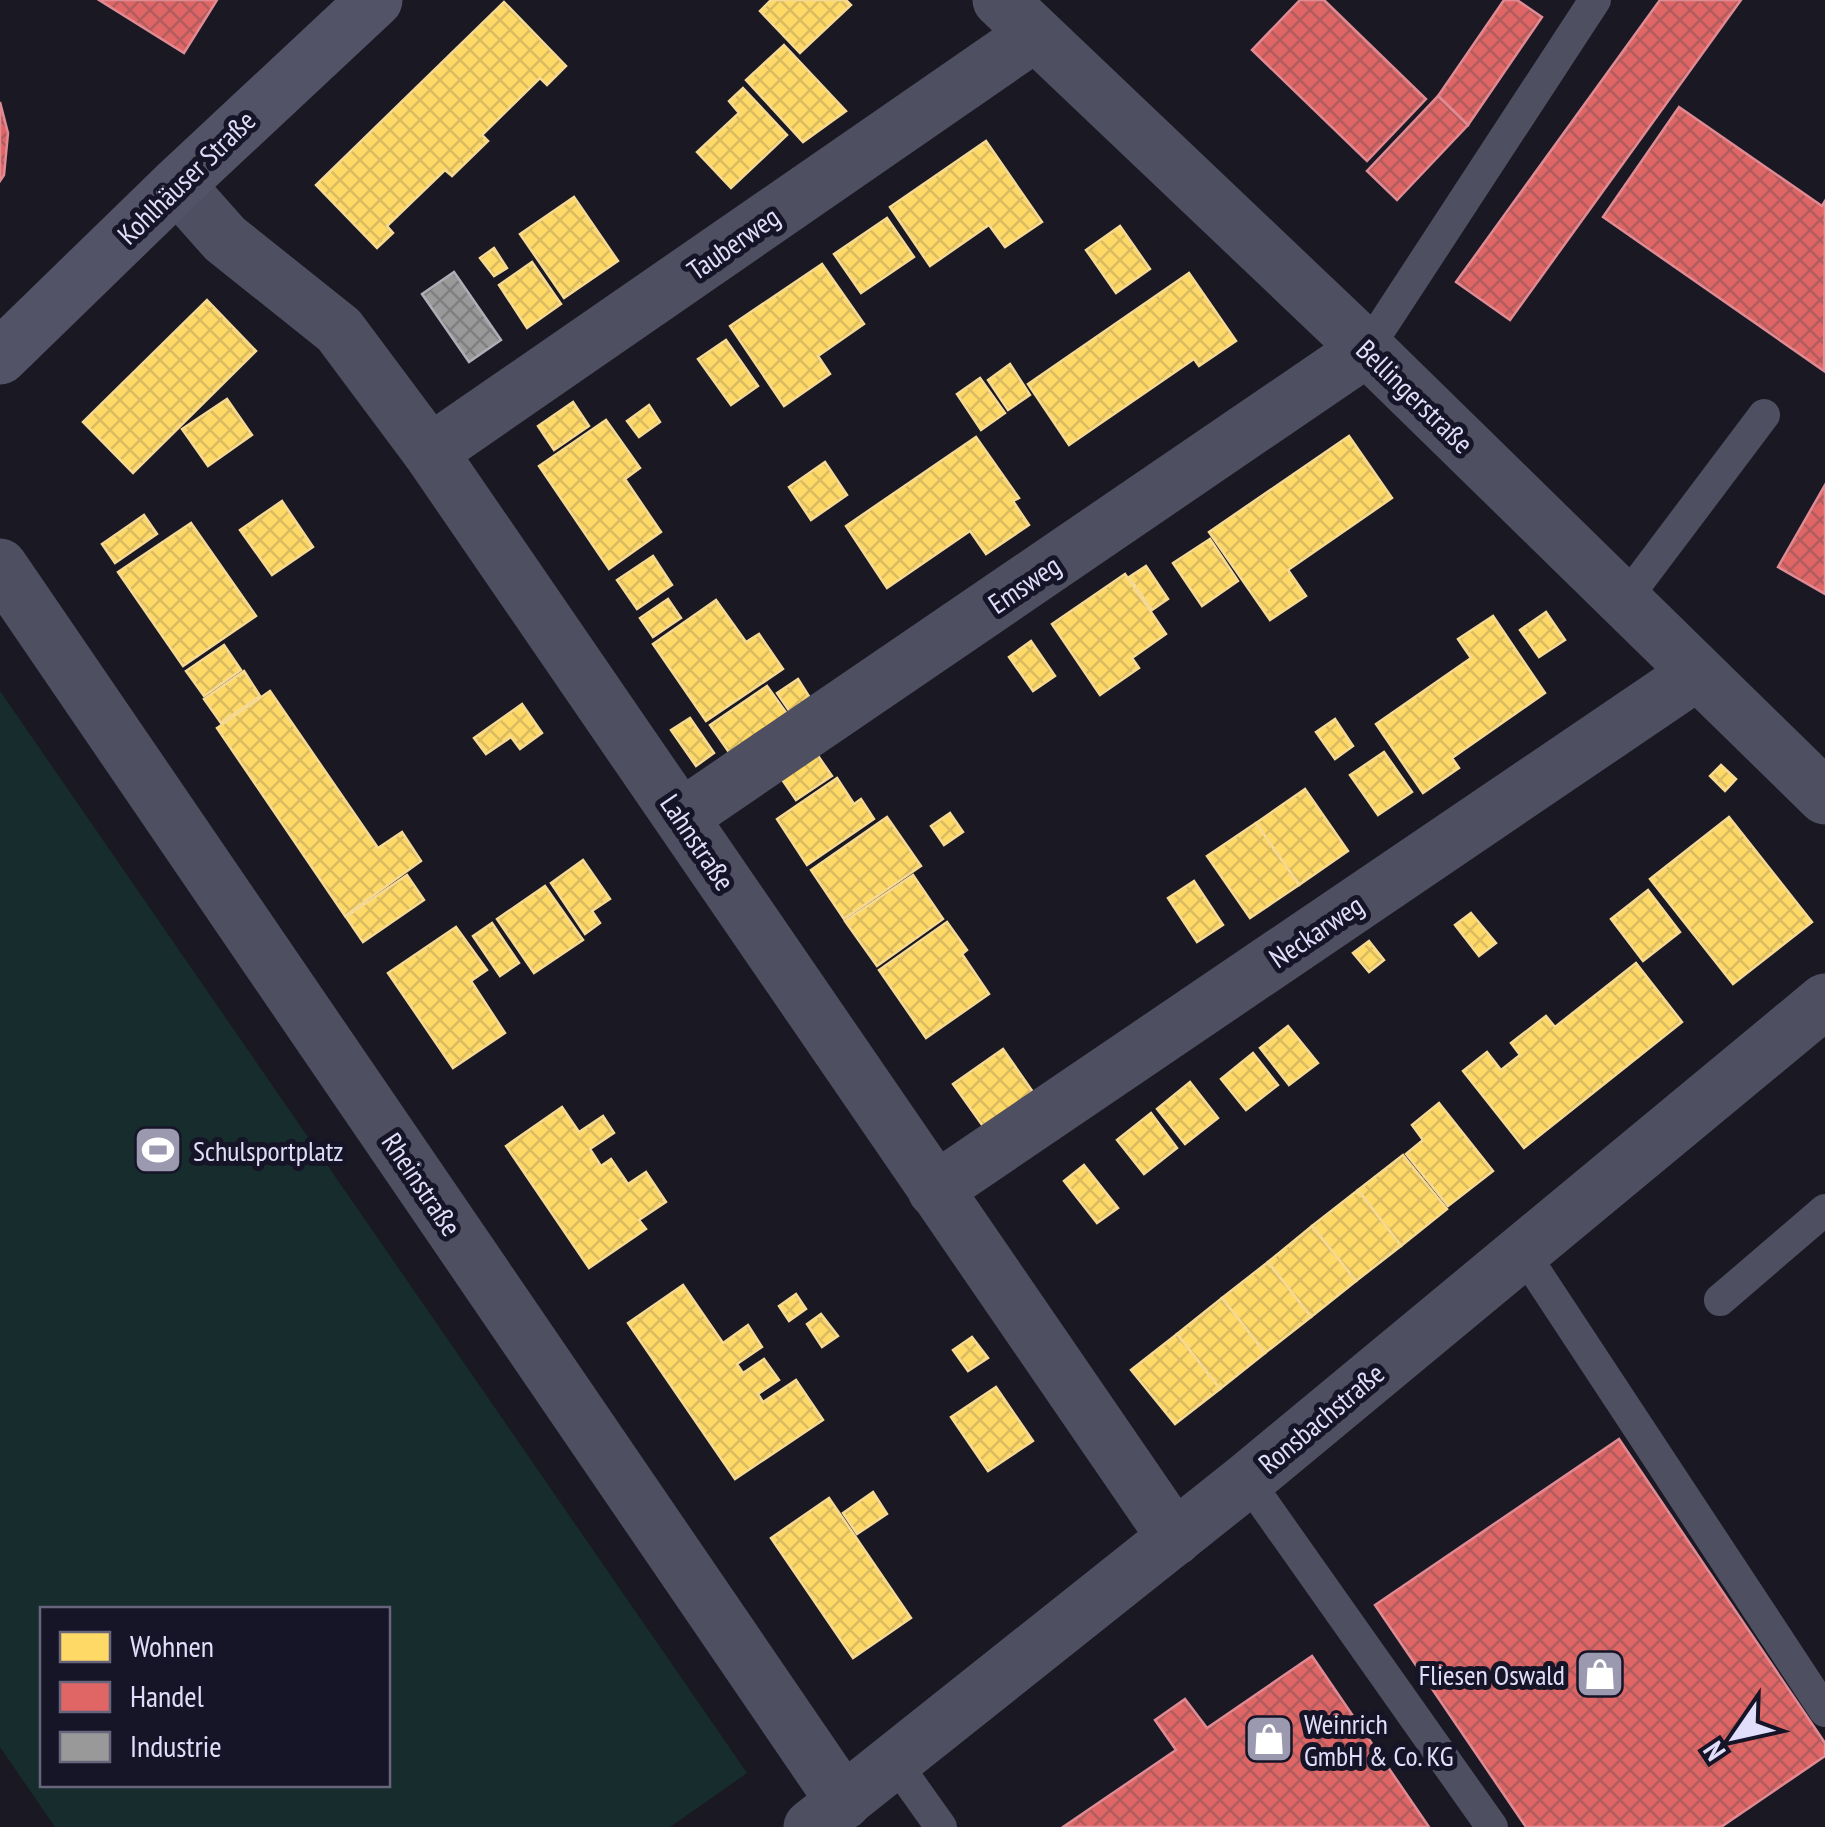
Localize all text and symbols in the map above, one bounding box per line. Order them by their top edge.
street label: Kohlhäuser Straße [109,102,263,252]
street label: Tauberweg [680,198,786,288]
street label: Bellingerstraße [1349,331,1481,461]
street label: Emsweg [981,546,1067,622]
street label: Lahnstraße [652,787,744,897]
street label: Neckarweg [1262,886,1370,976]
sports icon: Schulsportplatz [132,1124,184,1176]
street label: Rheinstraße [374,1125,470,1243]
place label: Schulsportplatz [193,1132,343,1169]
street label: Ronsbachstraße [1250,1355,1392,1481]
legend [40,1607,390,1787]
text: Wohnen [130,1626,214,1665]
shop icon: Fliesen Oswald [1574,1648,1626,1700]
place label: Fliesen Oswald [1419,1656,1565,1693]
text: Handel [130,1676,204,1715]
north arrow [1685,1687,1785,1787]
place label: Weinrich GmbH & Co. KG [1304,1705,1454,1774]
shop icon: Weinrich GmbH & Co. KG [1243,1713,1295,1765]
text: Industrie [130,1726,222,1765]
text: N [1694,1735,1733,1768]

